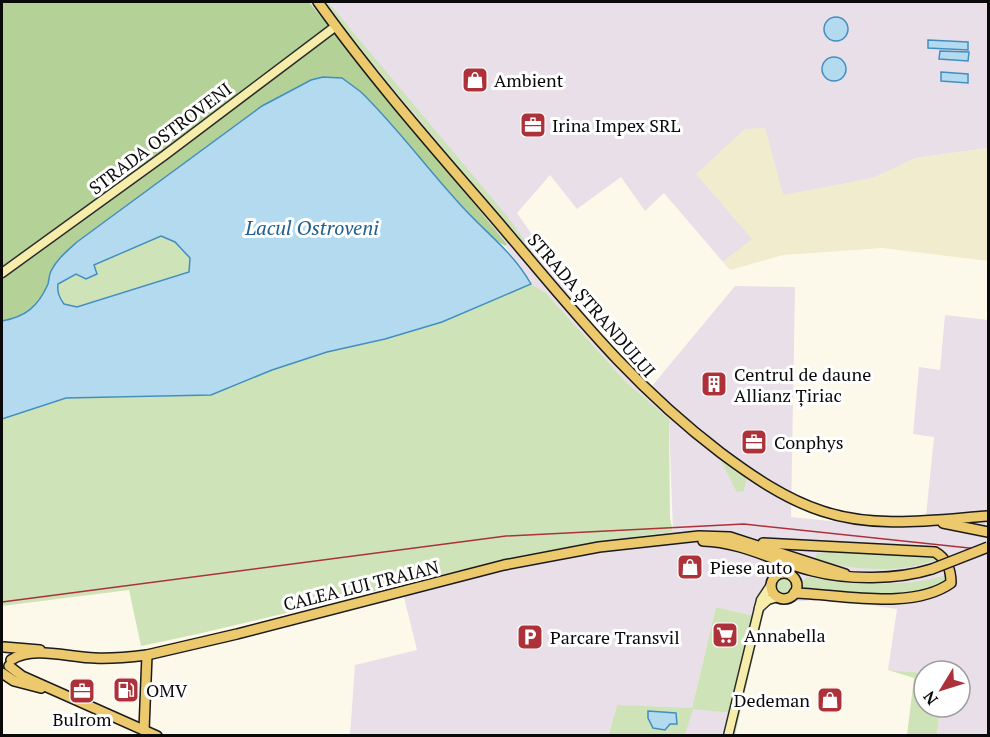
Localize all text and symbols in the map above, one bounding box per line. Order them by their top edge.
shop icon: Ambient [460,65,490,95]
place label: Ambient [494,68,564,92]
street label: STRADA OSTROVENI [84,76,236,200]
office icon: Irina Impex SRL [518,110,548,140]
place label: Irina Impex SRL [552,113,680,137]
water label: Lacul Ostroveni [244,214,379,241]
street label: STRADA ȘTRANDULUI [523,228,661,382]
place label: Centrul de daune Allianz Țiriac [734,362,871,407]
building icon: Centrul de daune Allianz Țiriac [699,369,729,399]
office icon: Conphys [739,427,769,457]
place label: Conphys [774,430,843,454]
shop icon: Piese auto [675,552,705,582]
street label: CALEA LUI TRAIAN [281,554,441,616]
place label: Piese auto [710,555,793,579]
supermarket icon: Annabella [710,620,740,650]
parking icon: Parcare Transvil [515,622,545,652]
place label: Annabella [744,623,826,647]
place label: Parcare Transvil [550,625,680,649]
north arrow [912,659,972,719]
fuel station icon: OMV [111,675,141,705]
office icon: Bulrom [67,676,97,706]
place label: OMV [146,678,188,702]
shop icon: Dedeman [815,685,845,715]
text: N [918,687,943,710]
place label: Dedeman [734,688,810,712]
place label: Bulrom [52,707,112,731]

